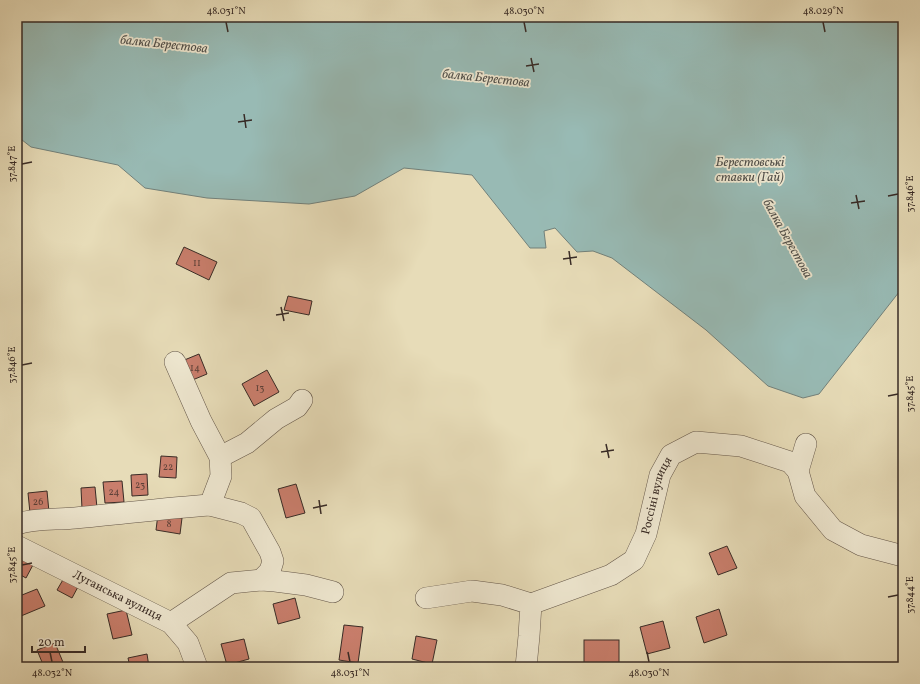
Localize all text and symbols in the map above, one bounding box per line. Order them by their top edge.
text: 48.031°N [206,4,246,18]
text: 48.030°N [504,4,545,18]
text: 48.029°N [803,4,844,18]
water label: балка Берестова [119,31,209,59]
water label: балка Берестова [441,65,531,93]
text: 37.847°E [5,146,19,182]
water label: Берестовські ставки (Гай) [716,154,785,187]
text: 37.846°E [903,176,917,212]
water label: балка Берестова [758,196,816,282]
house number: 11 [193,256,201,270]
text: 37.846°E [5,347,19,383]
house number: 14 [190,361,200,375]
text: 37.845°E [903,376,917,412]
house number: 13 [255,381,265,395]
street label: Россіні вулиця [638,454,676,536]
house number: 22 [163,460,173,474]
house number: 23 [135,478,145,492]
house number: 24 [108,485,120,499]
house number: 26 [33,495,43,509]
house number: 8 [166,517,172,531]
text: 37.845°E [5,547,19,583]
street label: Луганська вулиця [70,567,165,625]
text: 37.844°E [903,576,917,614]
scale bar [32,628,85,654]
text: 20 m [38,635,65,651]
text: 48.032°N [32,666,73,680]
text: 48.031°N [330,666,370,680]
text: 48.030°N [629,666,670,680]

